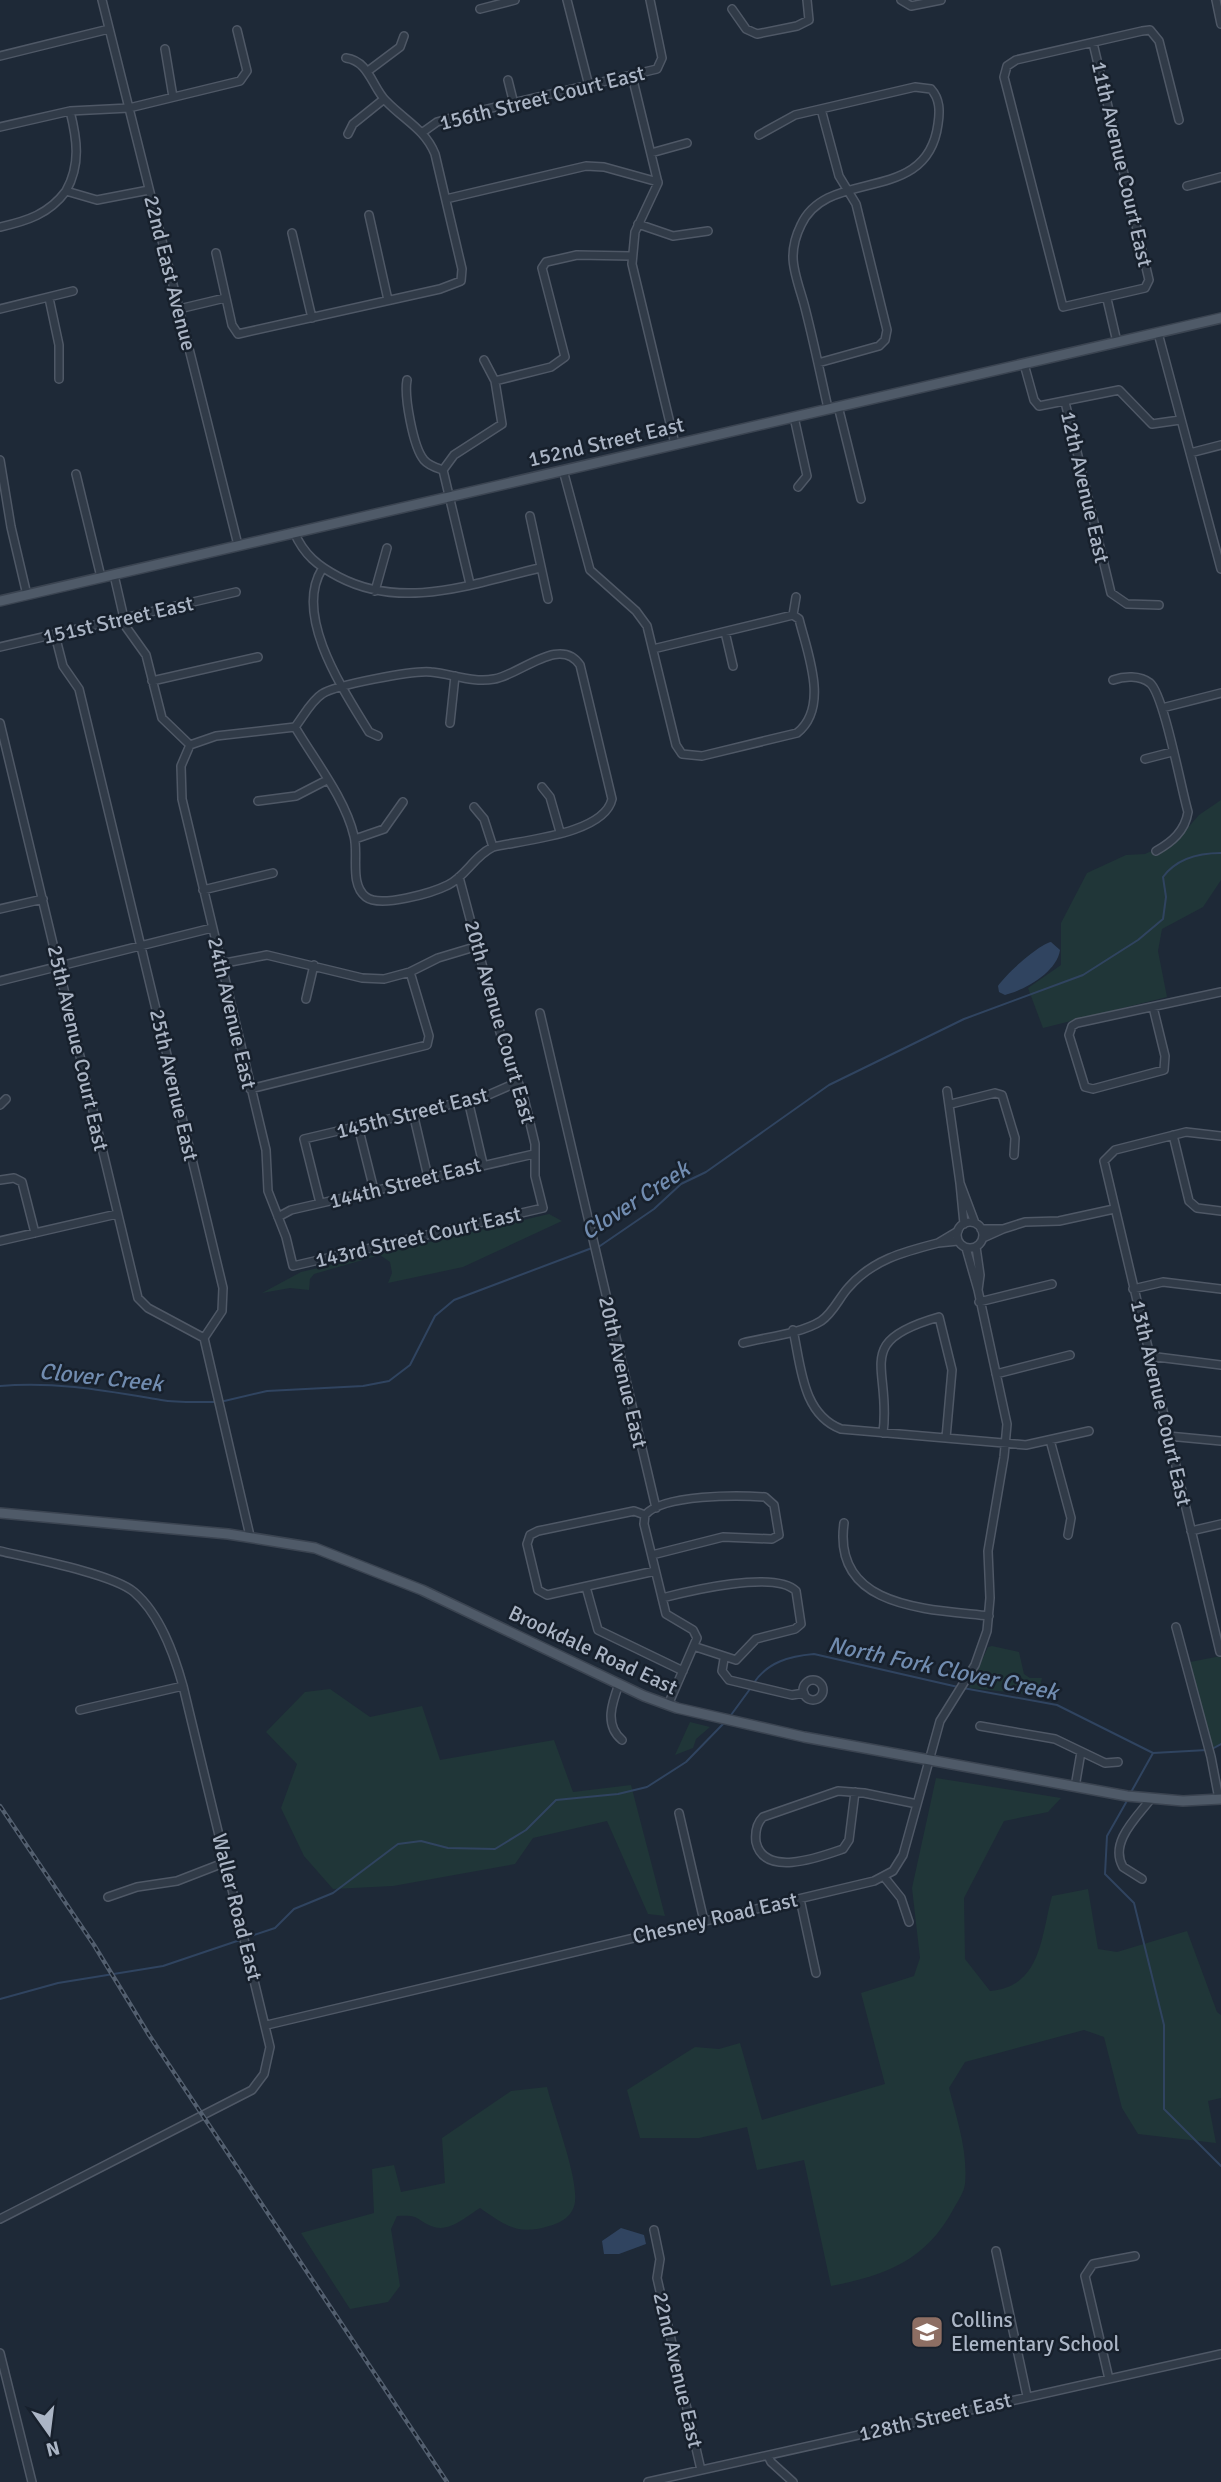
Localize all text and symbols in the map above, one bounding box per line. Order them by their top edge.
street label: 11th Avenue Court East [1086,59,1158,269]
street label: 156th Street Court East [437,60,647,136]
street label: 22nd East Avenue [138,193,202,353]
street label: 12th Avenue East [1055,408,1115,566]
street label: 152nd Street East [525,411,687,473]
street label: 151st Street East [40,590,196,650]
street label: 20th Avenue Court East [459,917,541,1127]
street label: 24th Avenue East [202,934,262,1092]
street label: 25th Avenue Court East [42,943,114,1153]
street label: 25th Avenue East [144,1006,204,1164]
street label: 145th Street East [333,1082,491,1144]
street label: 144th Street East [326,1152,484,1214]
water label: Clover Creek [575,1153,697,1246]
street label: 143rd Street Court East [312,1201,524,1273]
street label: 20th Avenue East [593,1293,653,1451]
street label: 13th Avenue Court East [1125,1298,1197,1508]
water label: Clover Creek [38,1357,166,1399]
street label: Brookdale Road East [505,1600,681,1700]
water label: North Fork Clover Creek [825,1630,1063,1708]
street label: Waller Road East [206,1831,268,1983]
street label: Chesney Road East [630,1886,800,1950]
street label: 22nd Avenue East [647,2290,709,2450]
place label: Collins Elementary School [951,2307,1120,2357]
school or university icon: Collins Elementary School [908,2313,946,2351]
street label: 128th Street East [856,2387,1014,2447]
north arrow [14,2398,84,2468]
text: N [44,2435,62,2462]

